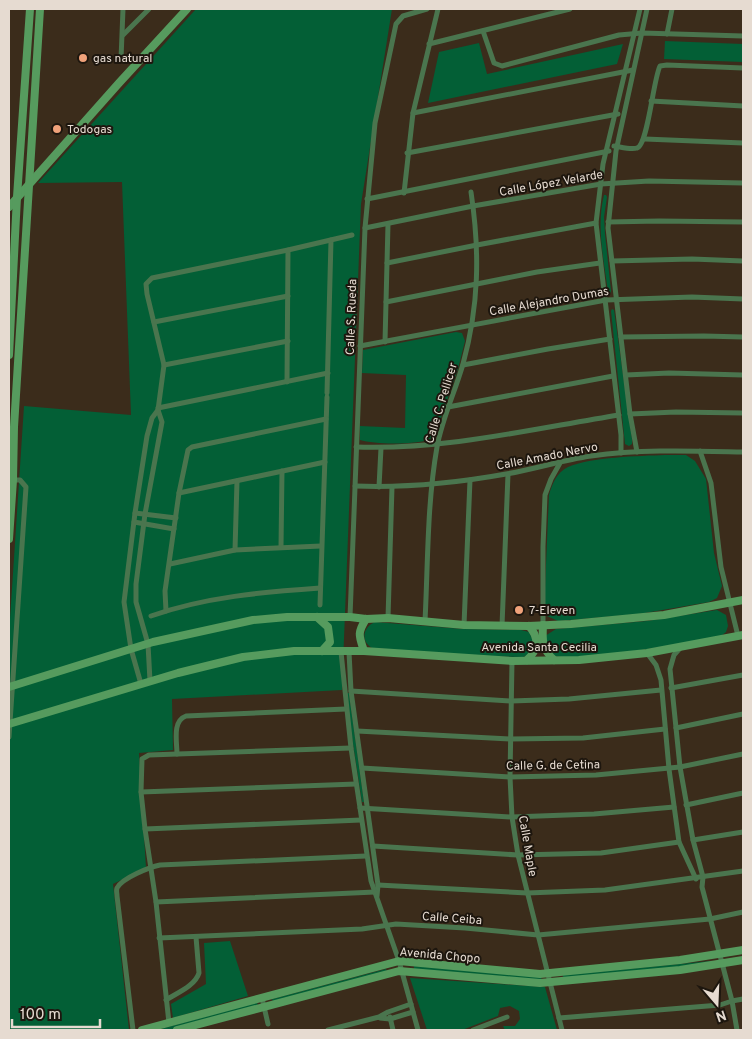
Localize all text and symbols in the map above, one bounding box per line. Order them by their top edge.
place label: gas natural [93,51,153,67]
marker: gas natural [77,52,89,64]
place label: Todogas [67,122,112,138]
marker: Todogas [51,123,63,135]
street label: Calle López Velarde [498,167,604,201]
street label: Calle S. Rueda [343,279,361,355]
street label: Calle Alejandro Dumas [488,284,610,320]
street label: Calle C. Pellicer [422,361,462,446]
street label: Calle Amado Nervo [495,439,600,475]
place label: 7-Eleven [529,603,575,619]
marker: 7-Eleven [513,604,525,616]
street label: Avenida Santa Cecilia [481,640,597,656]
street label: Calle G. de Cetina [506,757,600,775]
street label: Calle Maple [514,814,540,878]
street label: Calle Ceiba [421,909,483,929]
street label: Avenida Chopo [399,945,481,968]
north arrow [692,979,742,1029]
scale bar [12,996,100,1028]
text: N [713,1005,728,1025]
text: 100 m [20,1006,61,1025]

